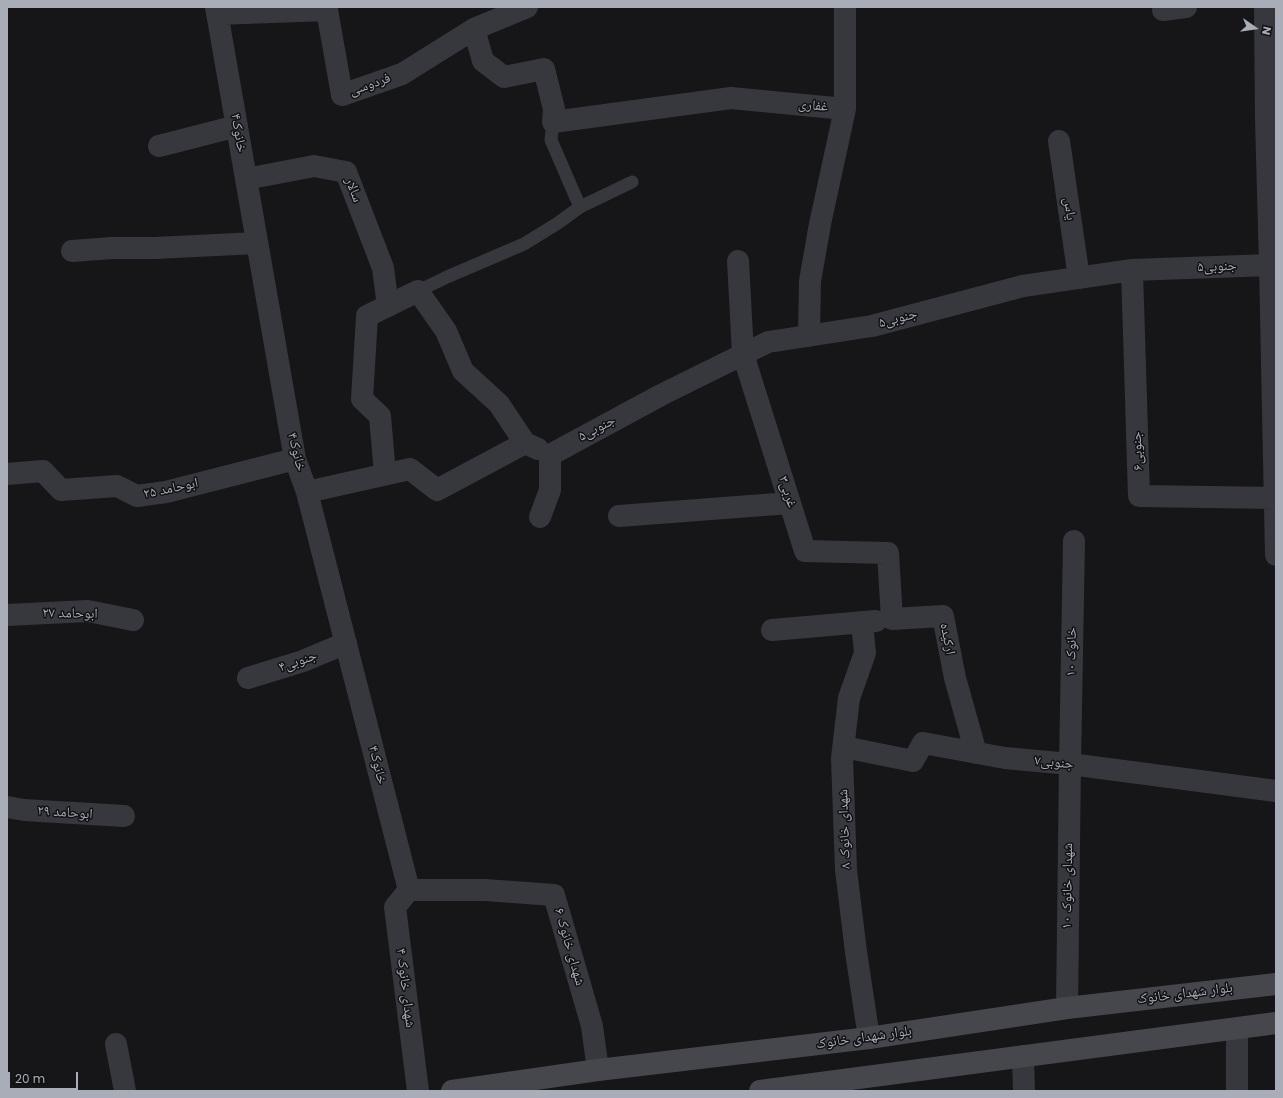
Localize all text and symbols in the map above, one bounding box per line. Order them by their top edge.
north arrow [1235,8,1275,48]
text: N [1258,25,1275,37]
street label: فردوسی [347,70,393,100]
street label: غفاری [797,96,829,116]
street label: خانوک۴ [226,112,250,154]
street label: سالار [341,175,365,205]
street label: یاس [1059,197,1079,221]
street label: جنوبی۵ [1197,258,1237,276]
street label: جنوبی۵ [877,306,919,332]
street label: جنوبی۵ [576,412,618,446]
street label: خانوک۴ [283,431,309,473]
street label: جنوبی۶ [1129,431,1147,471]
street label: غربی۳ [774,474,800,510]
street label: ابوحامد ۲۵ [142,475,200,503]
street label: ابوحامد ۲۷ [42,605,98,623]
street label: ارکیده [936,622,958,656]
street label: خانوک ۱۰ [1063,627,1081,677]
street label: جنوبی۴ [277,648,319,676]
street label: خانوک۴ [364,744,390,786]
street label: جنوبی۷ [1034,753,1074,773]
street label: شهدای خانوک ۸ [835,789,855,869]
street label: ابوحامد ۲۹ [37,803,93,823]
street label: شهدای خانوک ۱۰ [1059,843,1077,929]
street label: شهدای خانوک ۶ [550,906,588,988]
street label: شهدای خانوک ۴ [392,947,418,1029]
street label: بلوار شهدای خانوک [1136,980,1234,1008]
street label: بلوار شهدای خانوک [815,1023,913,1053]
scale bar [10,1064,80,1090]
text: 20 m [15,1070,45,1087]

